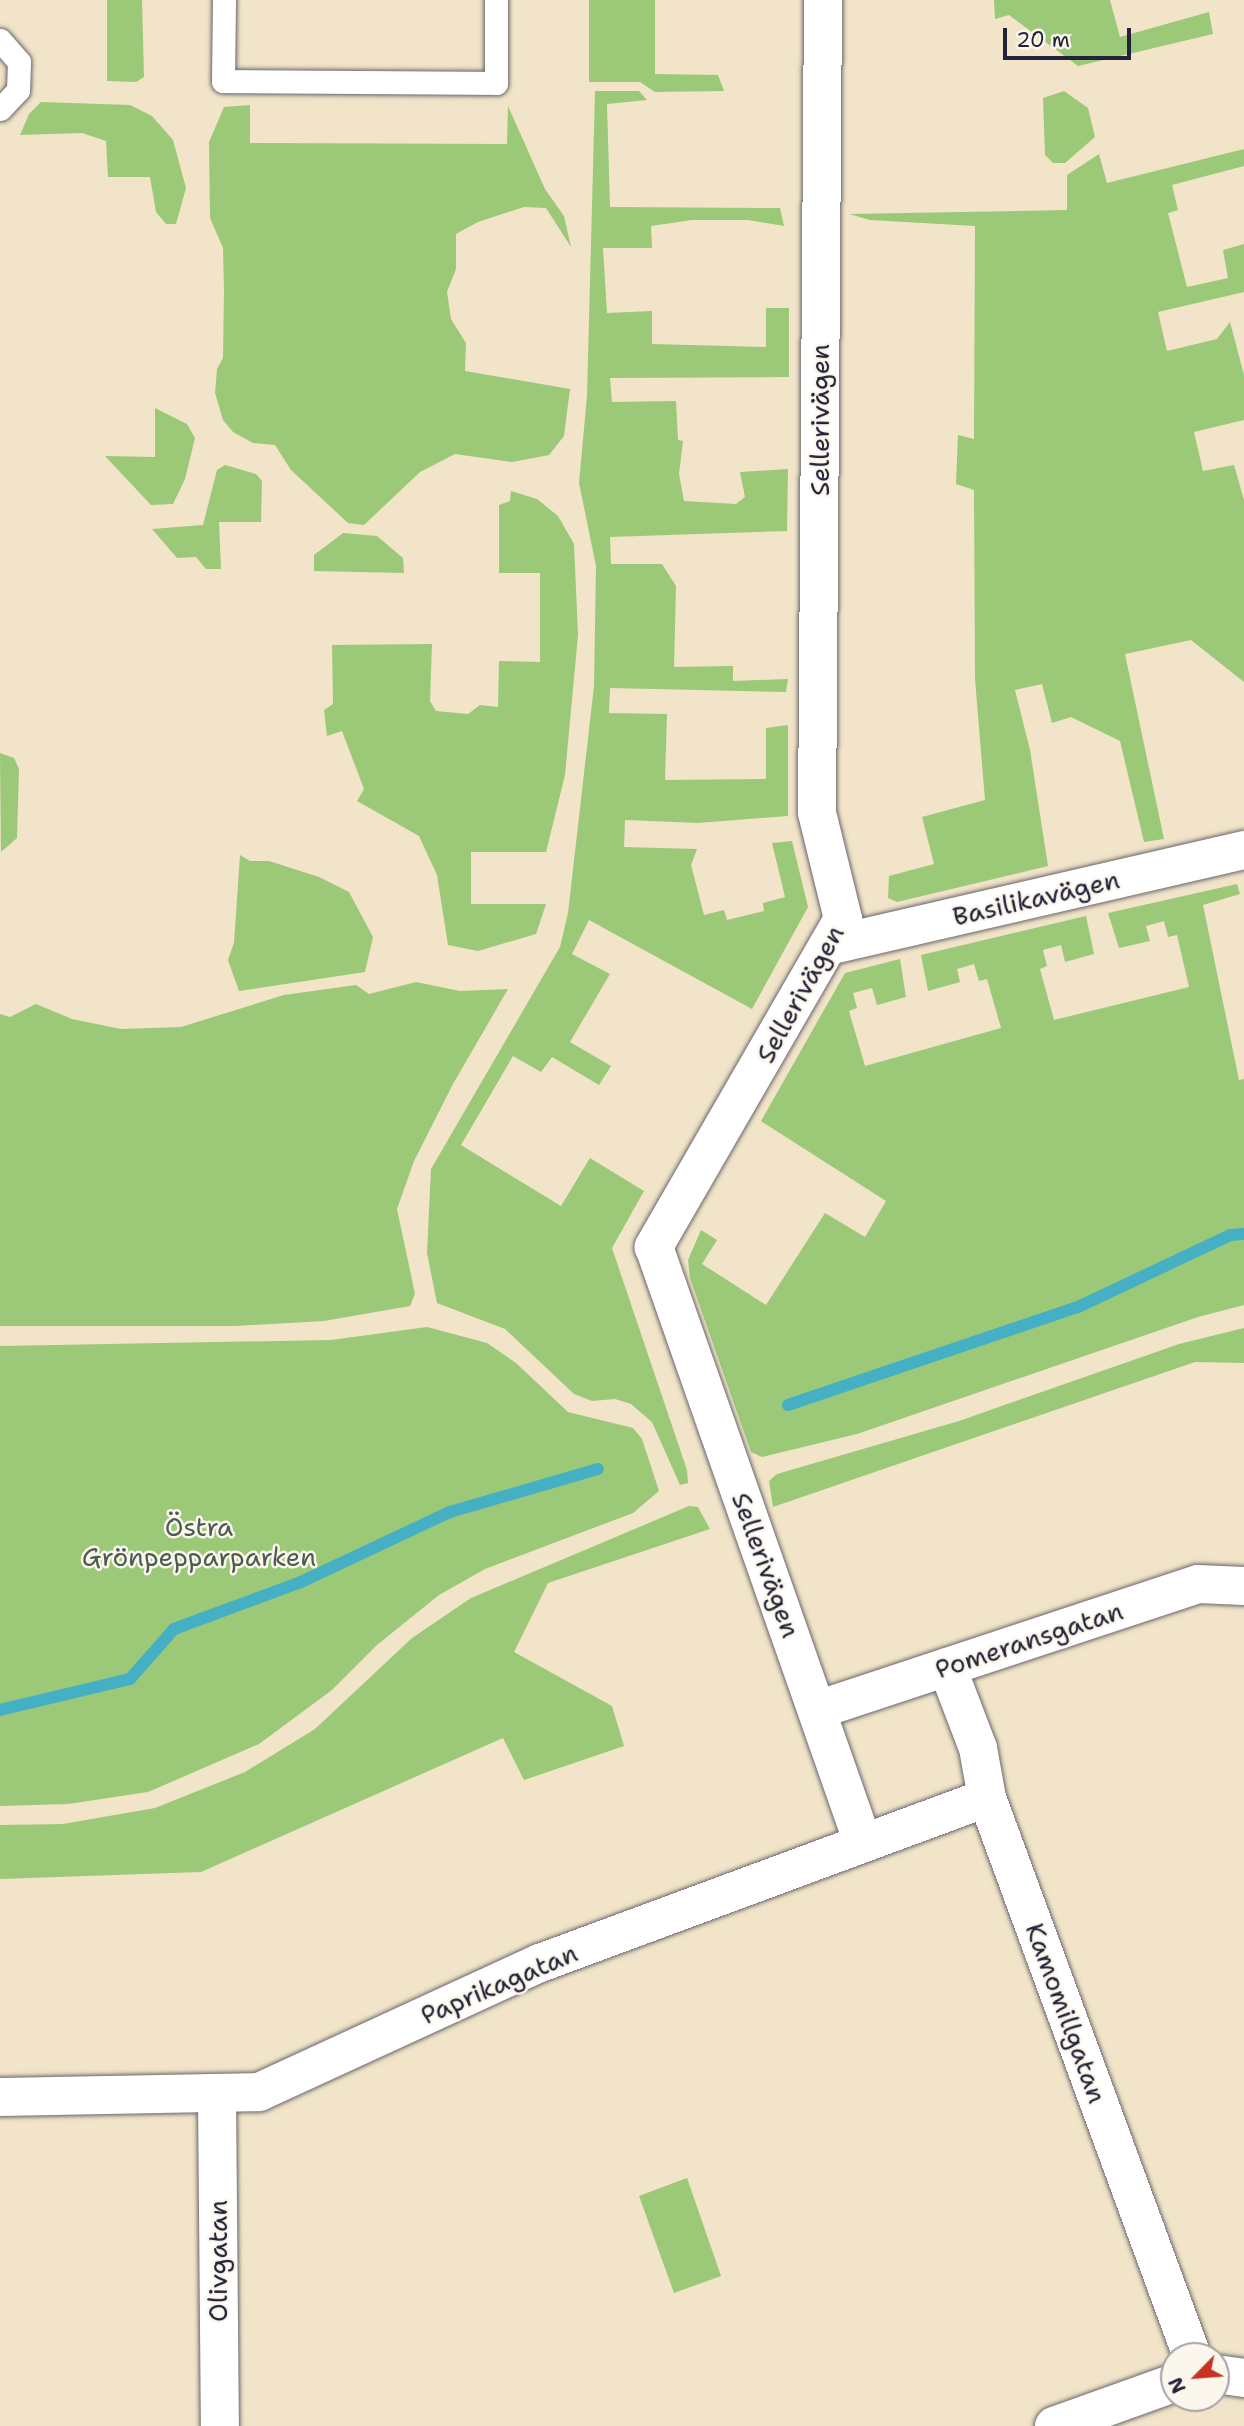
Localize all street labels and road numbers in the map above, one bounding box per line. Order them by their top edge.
street label: Sellerivägen [804,344,836,496]
street label: Basilikavägen [950,864,1122,932]
street label: Sellerivägen [749,920,851,1068]
street label: Sellerivägen [725,1488,807,1642]
street label: Pomeransgatan [931,1595,1127,1685]
street label: Kamomillgatan [1019,1919,1113,2107]
street label: Paprikagatan [416,1937,582,2031]
street label: Olivgatan [202,2200,234,2322]

